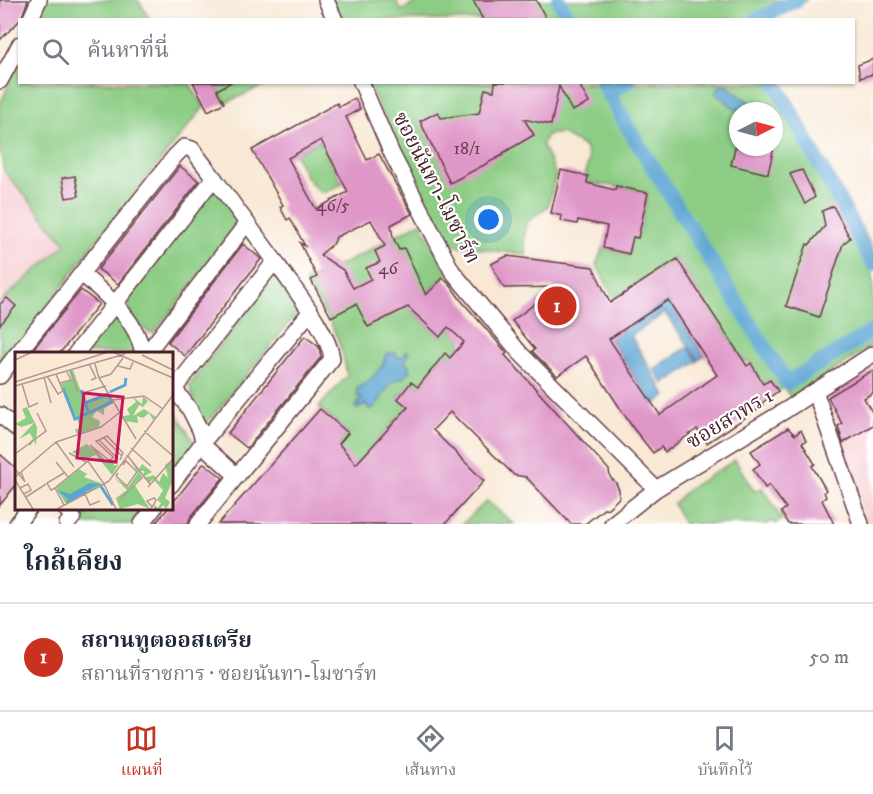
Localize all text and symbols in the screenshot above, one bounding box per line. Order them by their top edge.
search box [18,18,855,84]
icon: search [39,35,72,68]
text: ค้นหาที่นี่ [87,37,169,64]
north arrow [729,102,783,156]
street label: ซอยนันทา-โมซาร์ท [387,106,488,268]
house number: 18/1 [453,138,481,160]
house number: 46/5 [316,195,350,217]
your location [474,205,503,234]
house number: 46 [378,258,398,280]
pin: 1 [538,284,576,328]
inset map [15,352,172,509]
street label: ซอยสาทร 1 [682,383,778,455]
text: ใกล้เคียง [24,546,123,579]
text: สถานทูตออสเตรีย [81,627,252,654]
text: 1 [40,645,47,670]
text: 50 m [809,645,849,670]
text: สถานที่ราชการ · ซอยนันทา-โมซาร์ท [81,662,377,687]
tab: แผนที่ [121,722,163,784]
tab: เส้นทาง [404,722,456,784]
tab: บันทึกไว้ [698,722,752,784]

